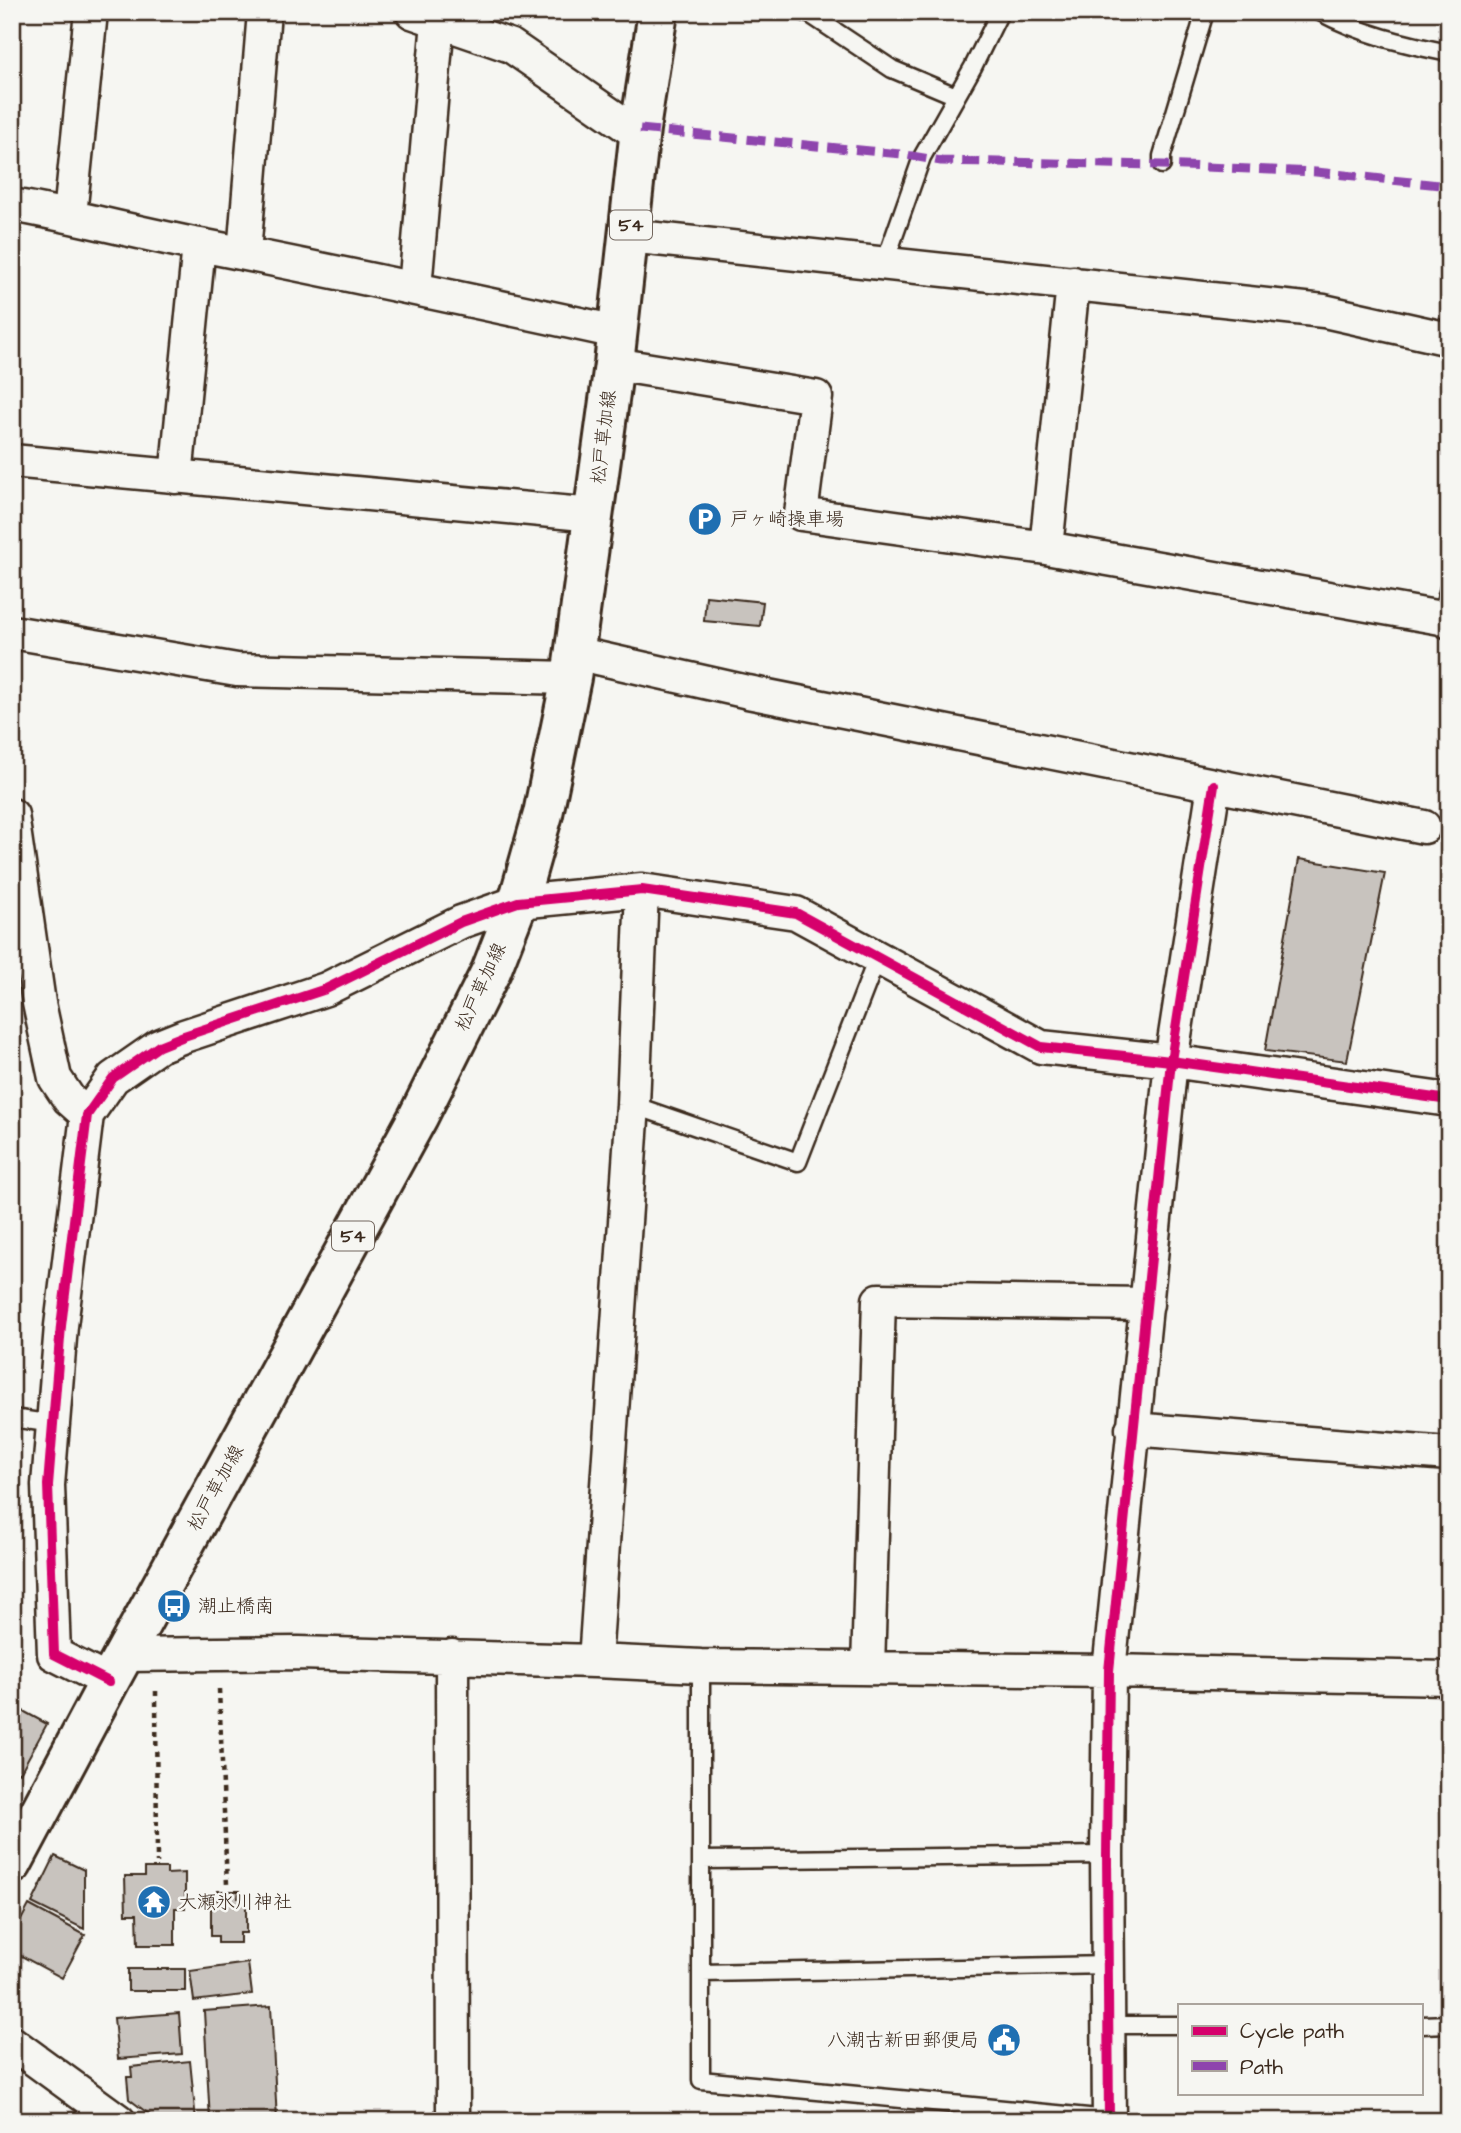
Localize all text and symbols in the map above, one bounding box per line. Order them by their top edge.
road number: 54 [610,210,652,240]
street label: 松戸草加線 [585,388,623,486]
parking icon: 戸ヶ崎操車場 [686,500,724,538]
place label: 戸ヶ崎操車場 [730,506,844,533]
street label: 松戸草加線 [449,938,513,1036]
road number: 54 [332,1222,374,1251]
street label: 松戸草加線 [181,1440,251,1536]
bus stop icon: 潮止橋南 [155,1587,193,1625]
place label: 潮止橋南 [198,1593,274,1620]
temple icon: 大瀬氷川神社 [135,1883,173,1921]
place label: 大瀬氷川神社 [178,1889,292,1916]
legend [1178,2004,1422,2094]
text: Cycle path [1240,2017,1345,2048]
public building icon: 八潮古新田郵便局 [985,2021,1023,2059]
place label: 八潮古新田郵便局 [827,2027,979,2054]
text: Path [1240,2053,1284,2082]

